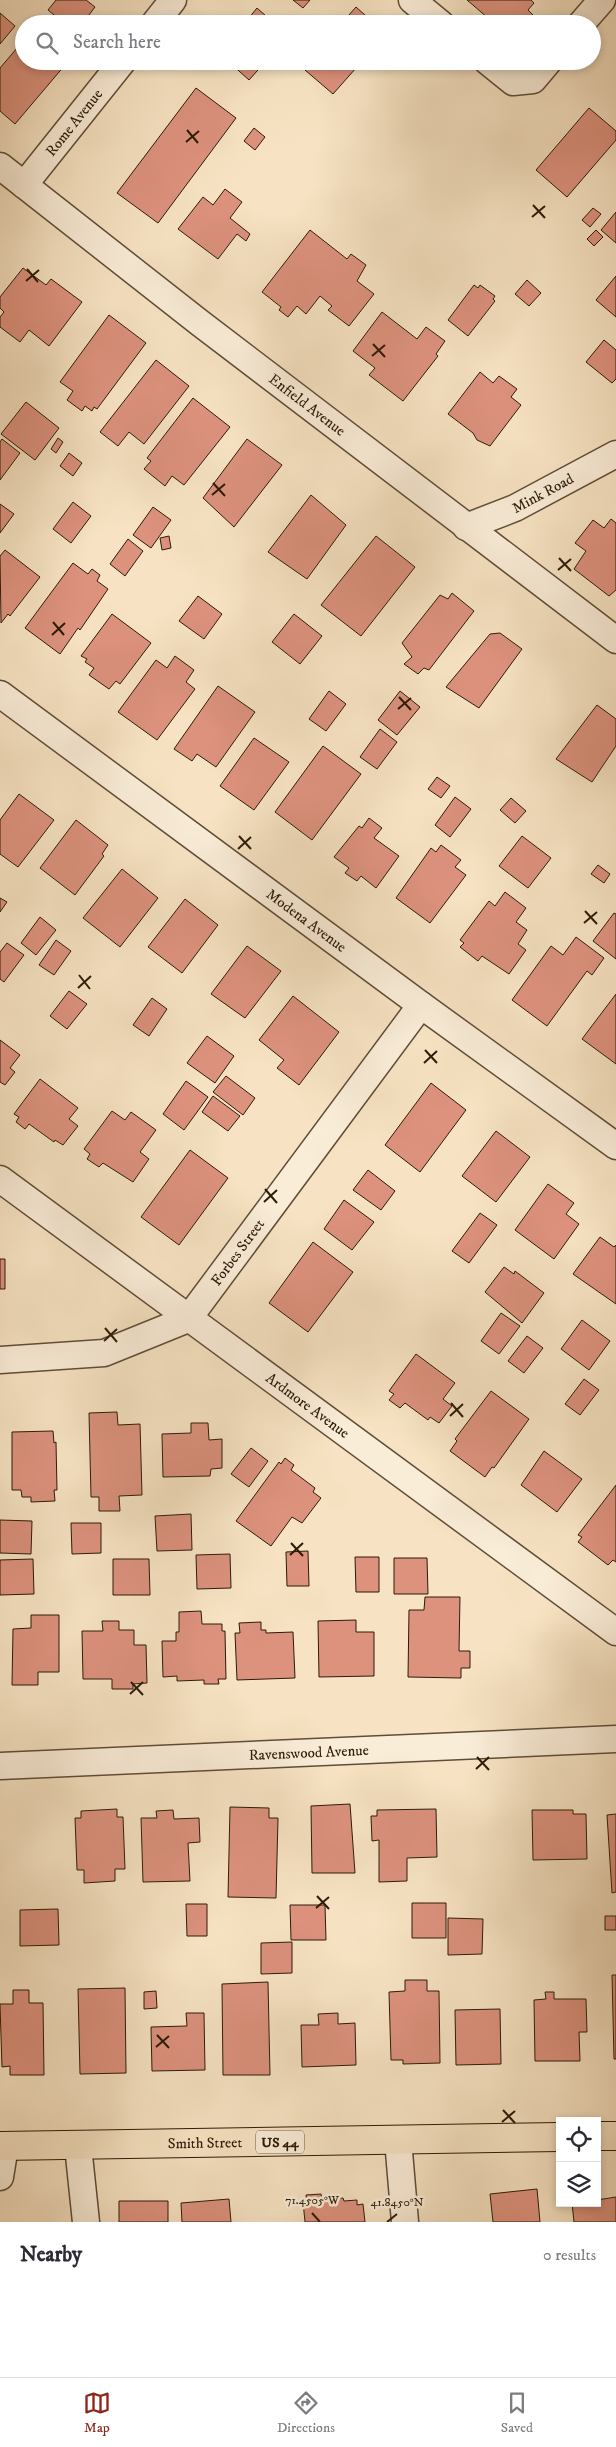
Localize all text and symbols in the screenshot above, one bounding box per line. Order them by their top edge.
search box [15,15,601,70]
icon: search [33,29,61,57]
text: Search here [73,31,161,54]
street label: Rome Avenue [42,85,107,160]
street label: Enfield Avenue [265,370,349,440]
street label: Mink Road [509,469,578,518]
street label: Modena Avenue [262,885,350,957]
street label: Forbes Street [207,1215,269,1290]
street label: Ardmore Avenue [262,1369,353,1443]
street label: Ravenswood Avenue [248,1741,369,1765]
map controls [556,2117,601,2207]
button: locate [556,2117,601,2162]
road number: US 44 [256,2130,304,2154]
street label: Smith Street [168,2133,243,2153]
button: layers [556,2162,601,2207]
text: 71.4505°W [285,2193,340,2208]
text: 41.8450°N [370,2195,424,2210]
text: Nearby [20,2242,82,2268]
text: 0 results [543,2245,596,2265]
tab: Map [83,2389,111,2437]
tab: Directions [277,2389,335,2437]
tab: Saved [501,2389,533,2437]

